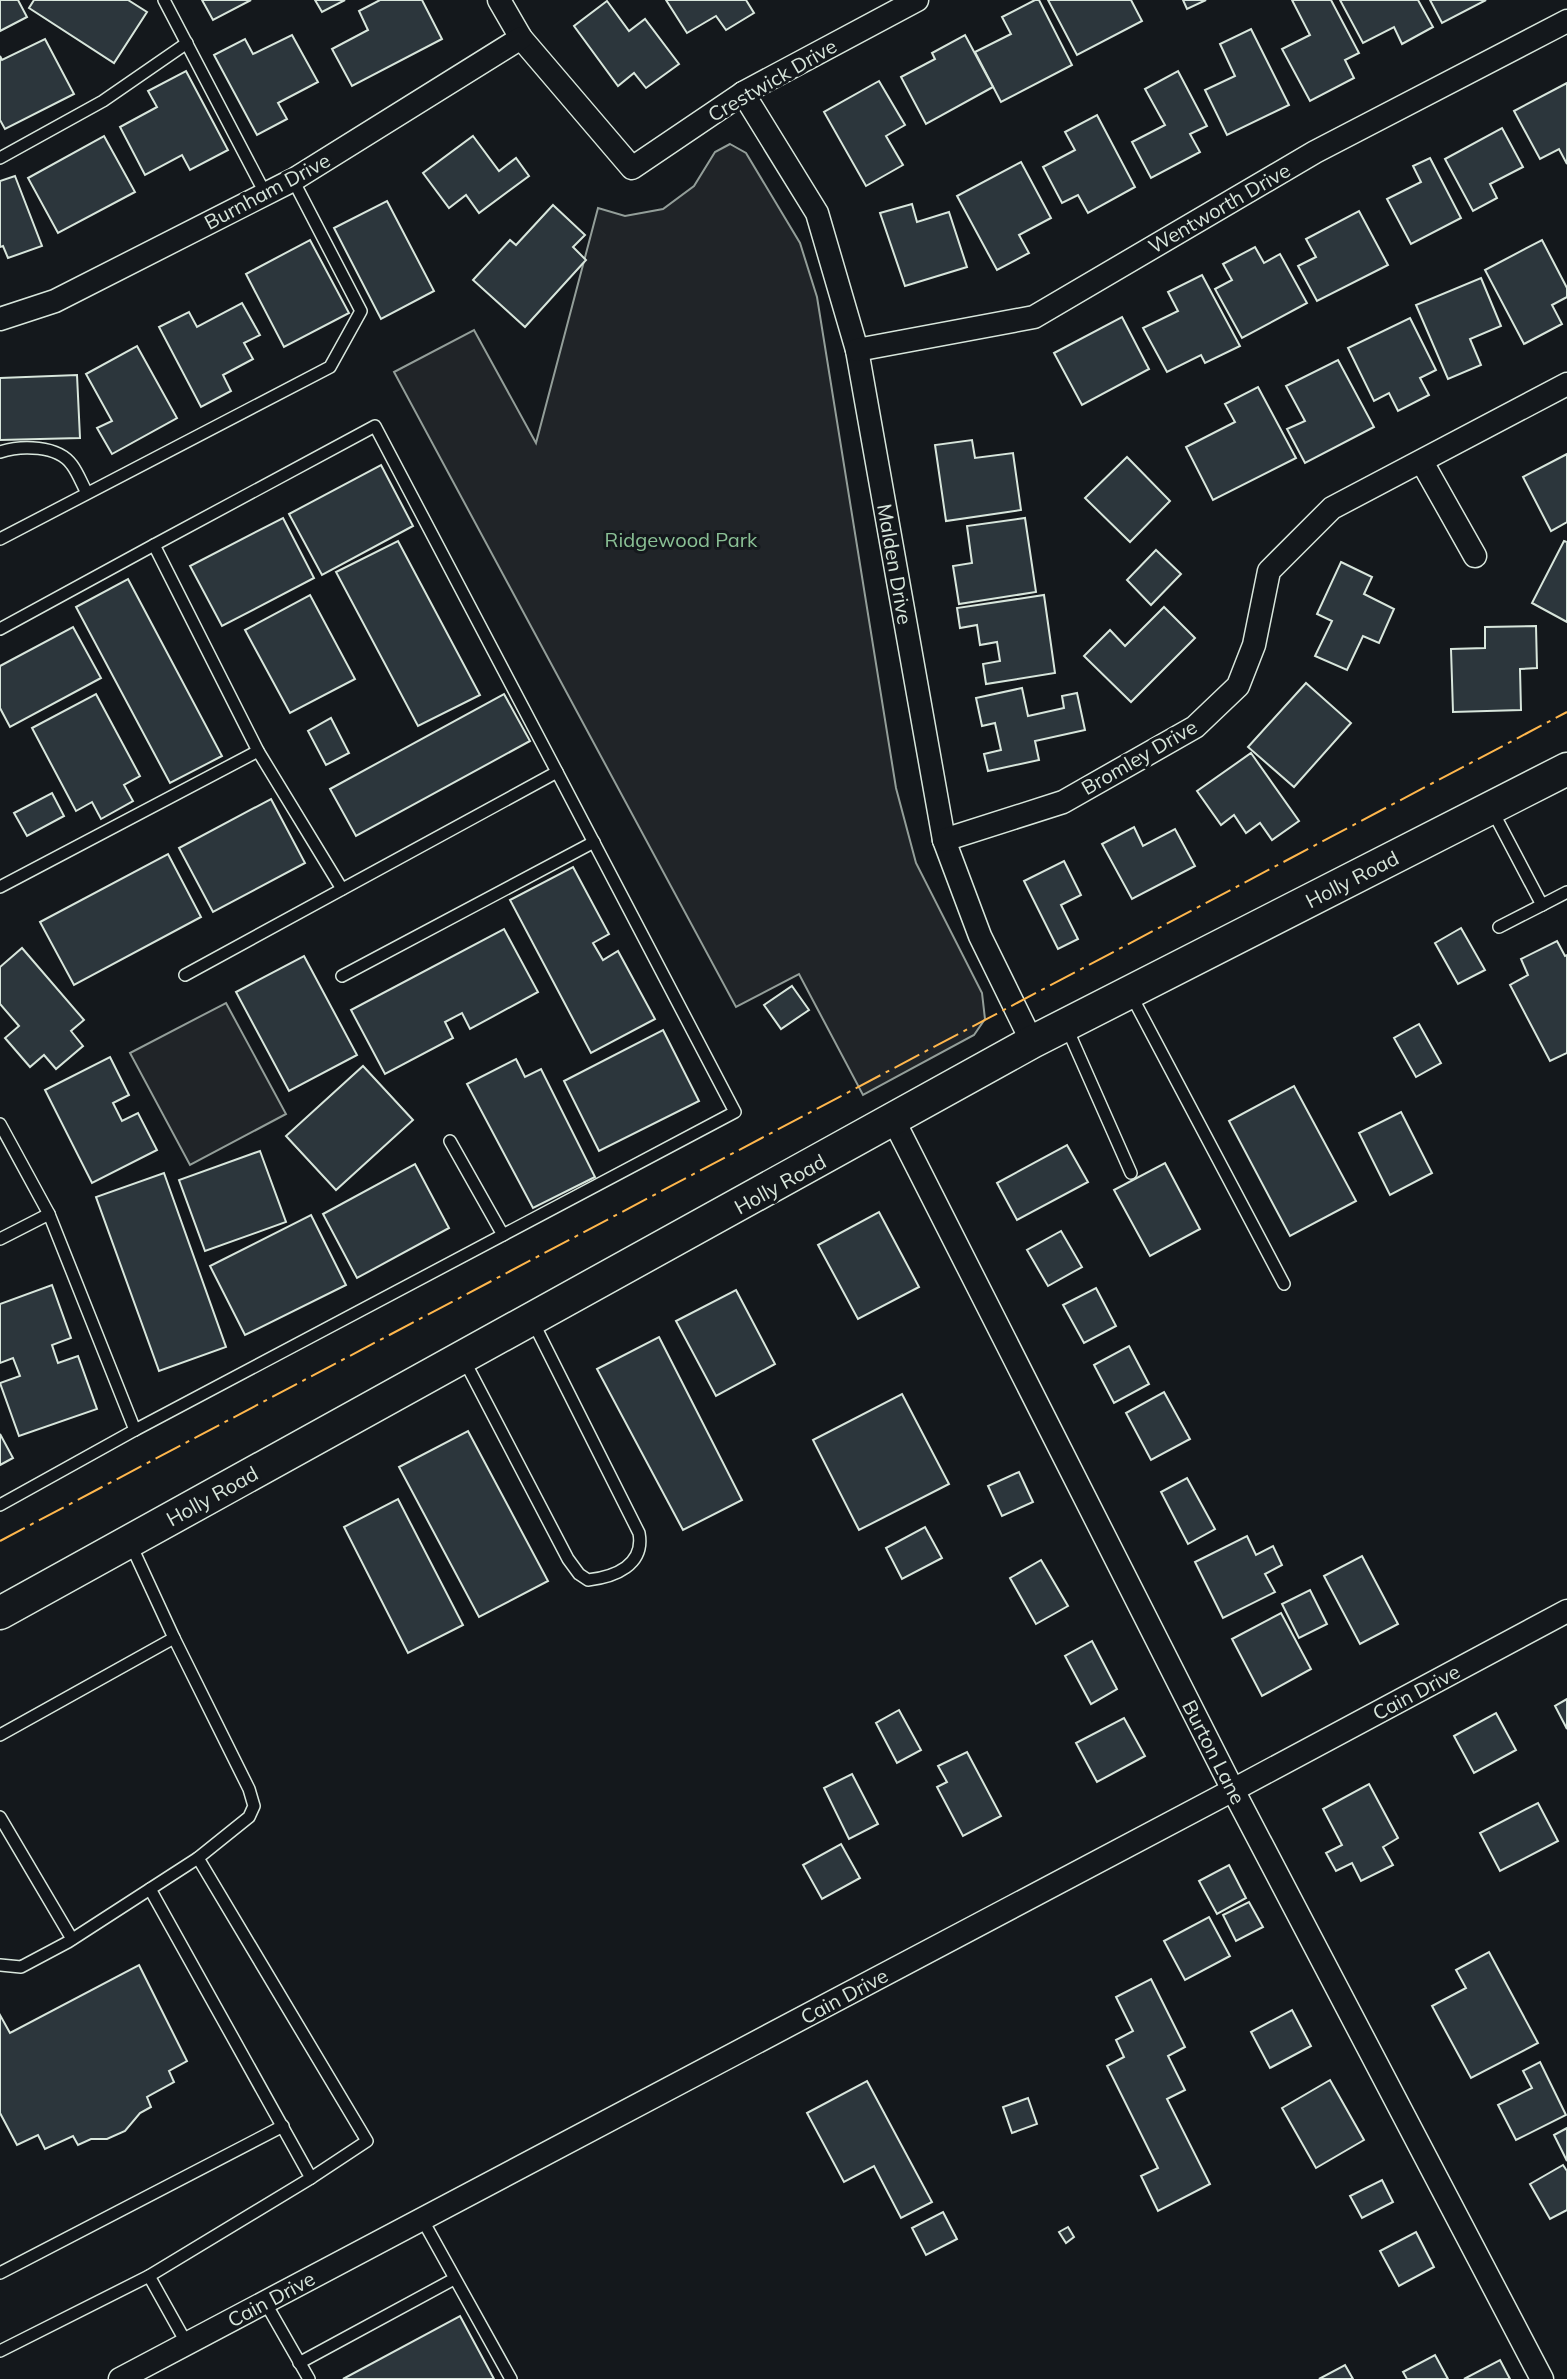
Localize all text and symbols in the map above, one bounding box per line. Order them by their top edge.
street label: Crestwick Drive [703,33,841,127]
street label: Burnham Drive [200,147,334,235]
street label: Wentworth Drive [1144,157,1294,259]
street label: Malden Drive [872,502,918,626]
park label: Ridgewood Park [605,527,758,552]
street label: Bromley Drive [1077,714,1201,800]
street label: Holly Road [1301,845,1403,913]
street label: Holly Road [730,1149,830,1219]
street label: Holly Road [162,1461,262,1531]
street label: Cain Drive [1368,1659,1464,1725]
street label: Burton Lane [1177,1696,1251,1808]
street label: Cain Drive [796,1963,892,2029]
street label: Cain Drive [223,2266,319,2332]

